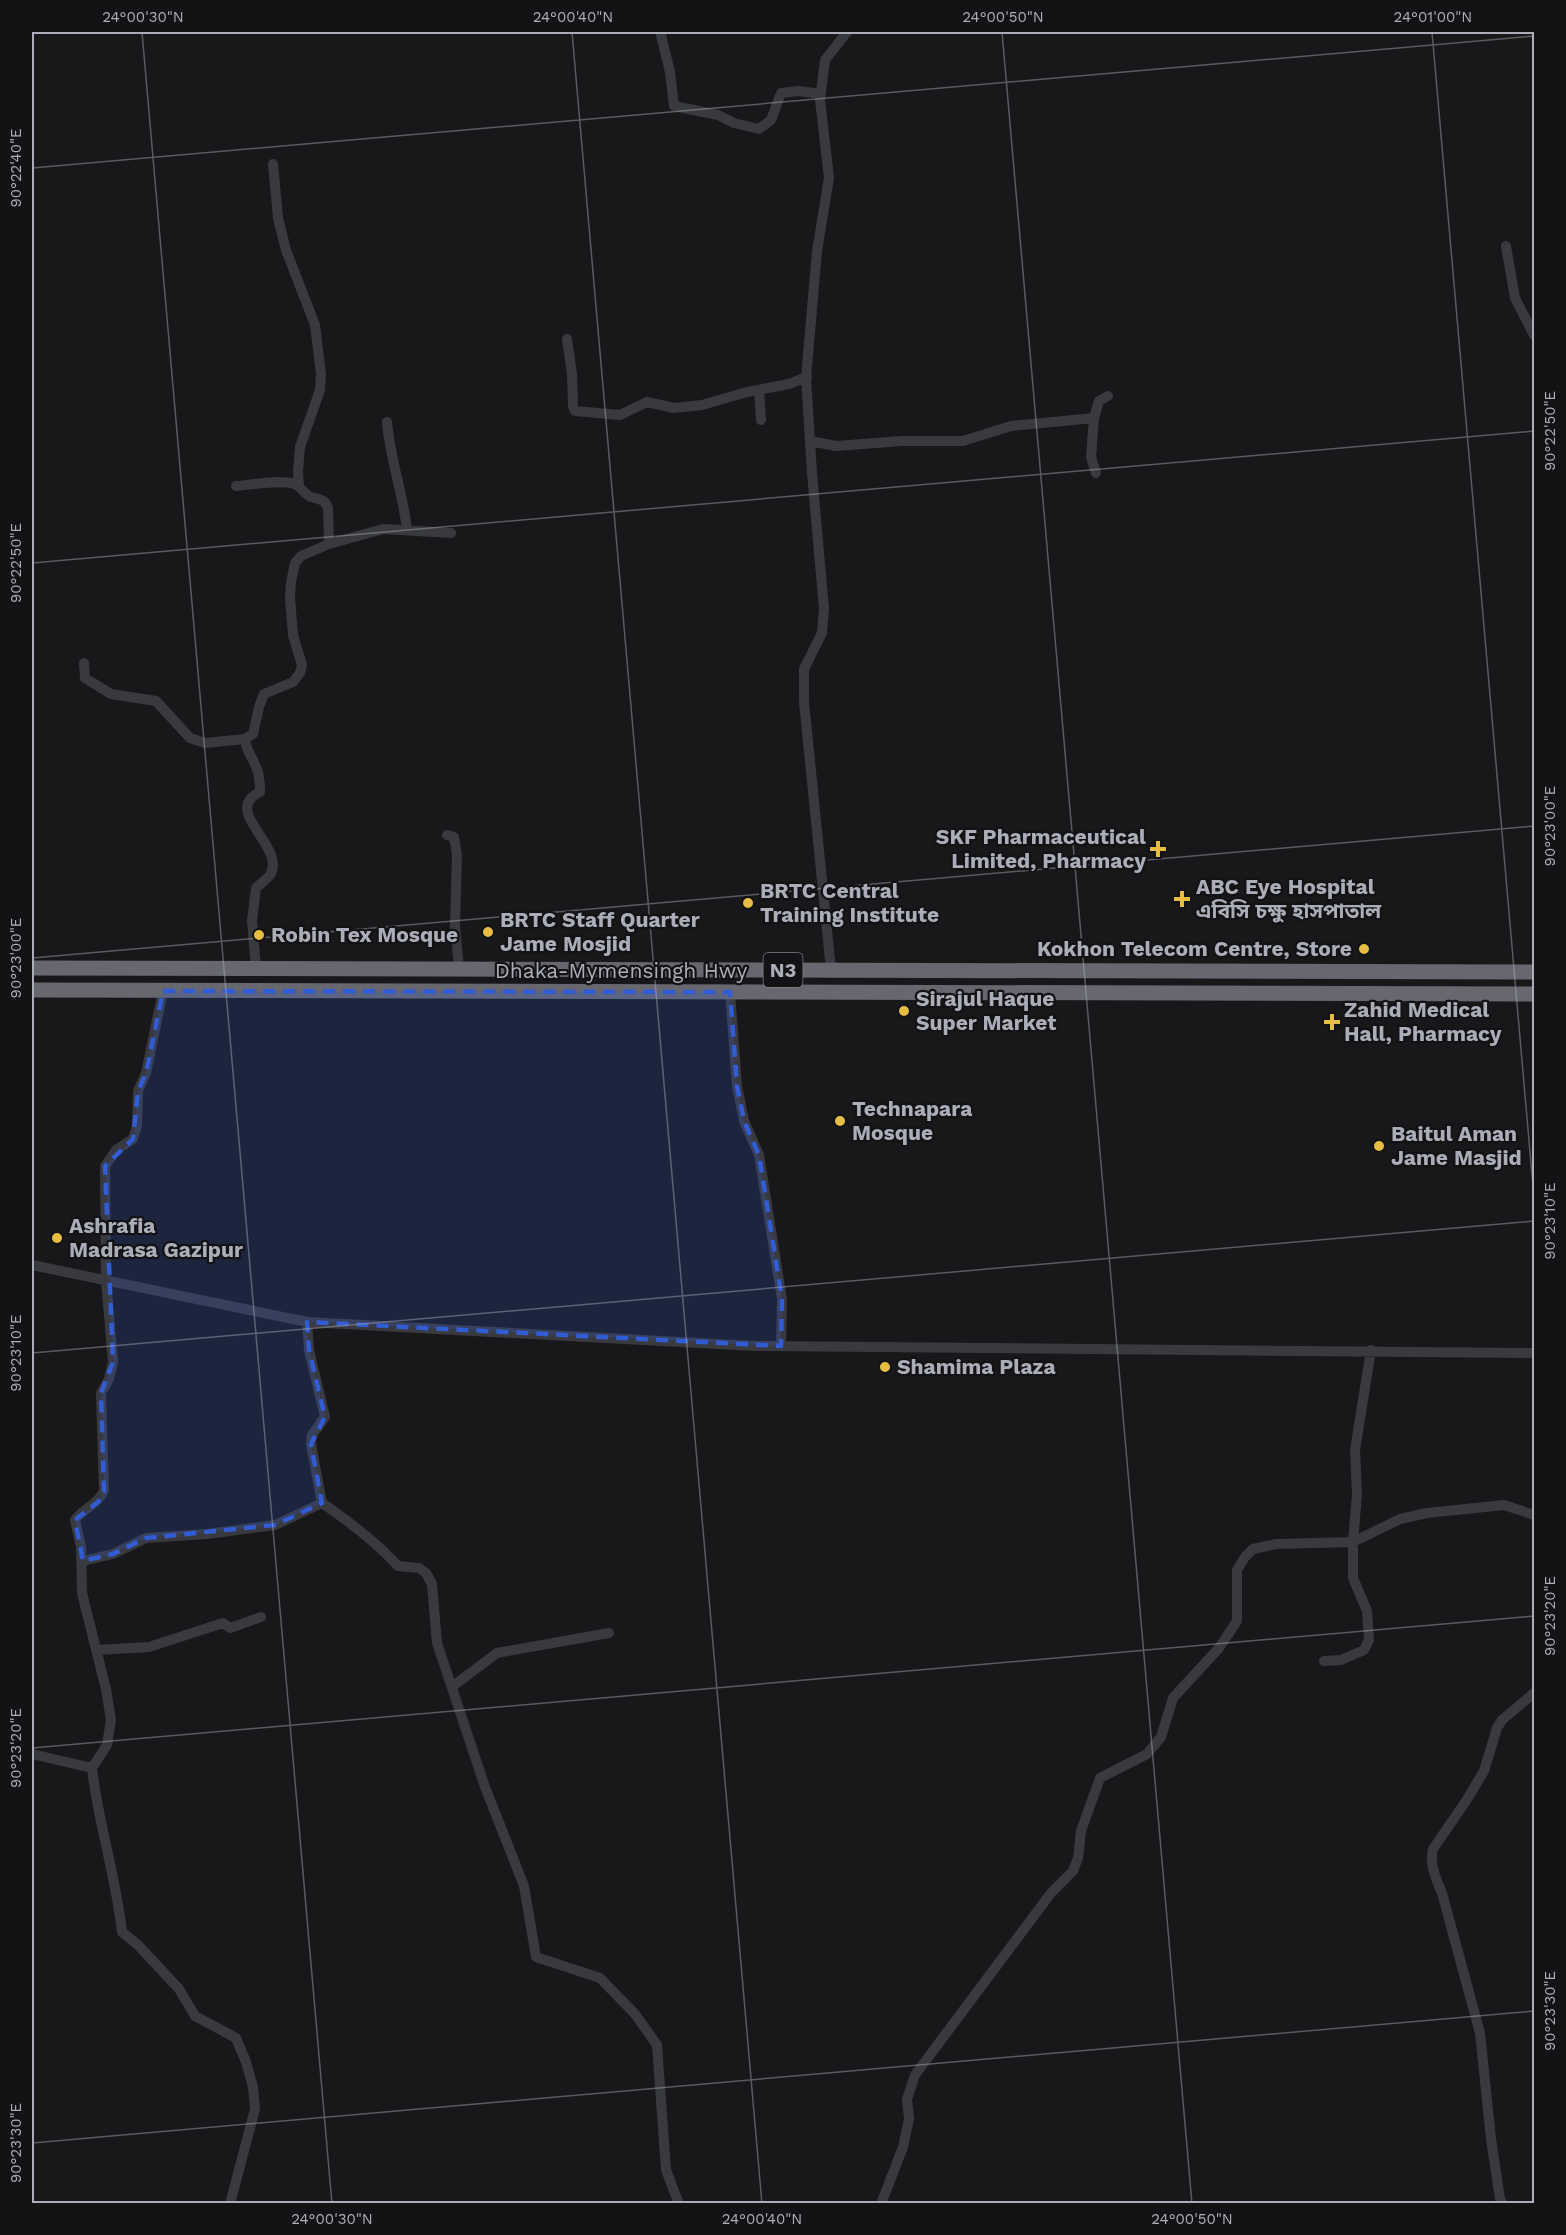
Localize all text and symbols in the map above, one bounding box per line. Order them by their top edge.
text: 24°00'30"N [102,8,184,26]
text: 24°00'40"N [533,8,613,26]
text: 24°00'50"N [962,8,1044,26]
text: 24°01'00"N [1394,8,1472,26]
text: 90°22'40"E [7,128,25,208]
text: 90°22'50"E [1541,391,1559,471]
text: 90°22'50"E [7,523,25,603]
text: 90°23'00"E [1541,786,1559,866]
place label: SKF Pharmaceutical Limited, Pharmacy [936,824,1146,873]
marker: SKF Pharmaceutical Limited, Pharmacy [1151,842,1165,856]
place label: ABC Eye Hospital এবিসি চক্ষু হাসপাতাল [1196,874,1382,923]
place label: BRTC Central Training Institute [760,878,939,927]
marker: ABC Eye Hospital এবিসি চক্ষু হাসপাতাল [1173,890,1191,908]
marker: BRTC Central Training Institute [741,896,755,910]
place label: BRTC Staff Quarter Jame Mosjid [500,907,700,956]
text: 90°23'00"E [7,918,25,998]
place label: Robin Tex Mosque [271,922,458,947]
marker: BRTC Staff Quarter Jame Mosjid [481,925,495,939]
marker: Robin Tex Mosque [252,928,266,942]
place label: Kokhon Telecom Centre, Store [1037,936,1352,961]
marker: Kokhon Telecom Centre, Store [1357,942,1371,956]
road number: N3 [764,953,802,987]
street label: Dhaka-Mymensingh Hwy [495,958,747,983]
place label: Sirajul Haque Super Market [916,986,1057,1035]
place label: Zahid Medical Hall, Pharmacy [1344,997,1502,1046]
marker: Sirajul Haque Super Market [897,1004,911,1018]
marker: Zahid Medical Hall, Pharmacy [1325,1015,1339,1029]
place label: Technapara Mosque [852,1096,973,1145]
marker: Technapara Mosque [833,1114,847,1128]
place label: Baitul Aman Jame Masjid [1391,1121,1522,1170]
marker: Baitul Aman Jame Masjid [1372,1139,1386,1153]
text: 90°23'10"E [1541,1182,1559,1260]
place label: Ashrafia Madrasa Gazipur [69,1213,243,1262]
marker: Ashrafia Madrasa Gazipur [50,1231,64,1245]
text: 90°23'10"E [7,1314,25,1392]
place label: Shamima Plaza [897,1354,1056,1379]
marker: Shamima Plaza [878,1360,892,1374]
text: 90°23'20"E [1541,1576,1559,1656]
text: 90°23'20"E [7,1708,25,1788]
text: 90°23'30"E [1541,1971,1559,2051]
text: 90°23'30"E [7,2103,25,2183]
text: 24°00'30"N [291,2210,373,2228]
text: 24°00'40"N [722,2210,802,2228]
text: 24°00'50"N [1151,2210,1233,2228]

